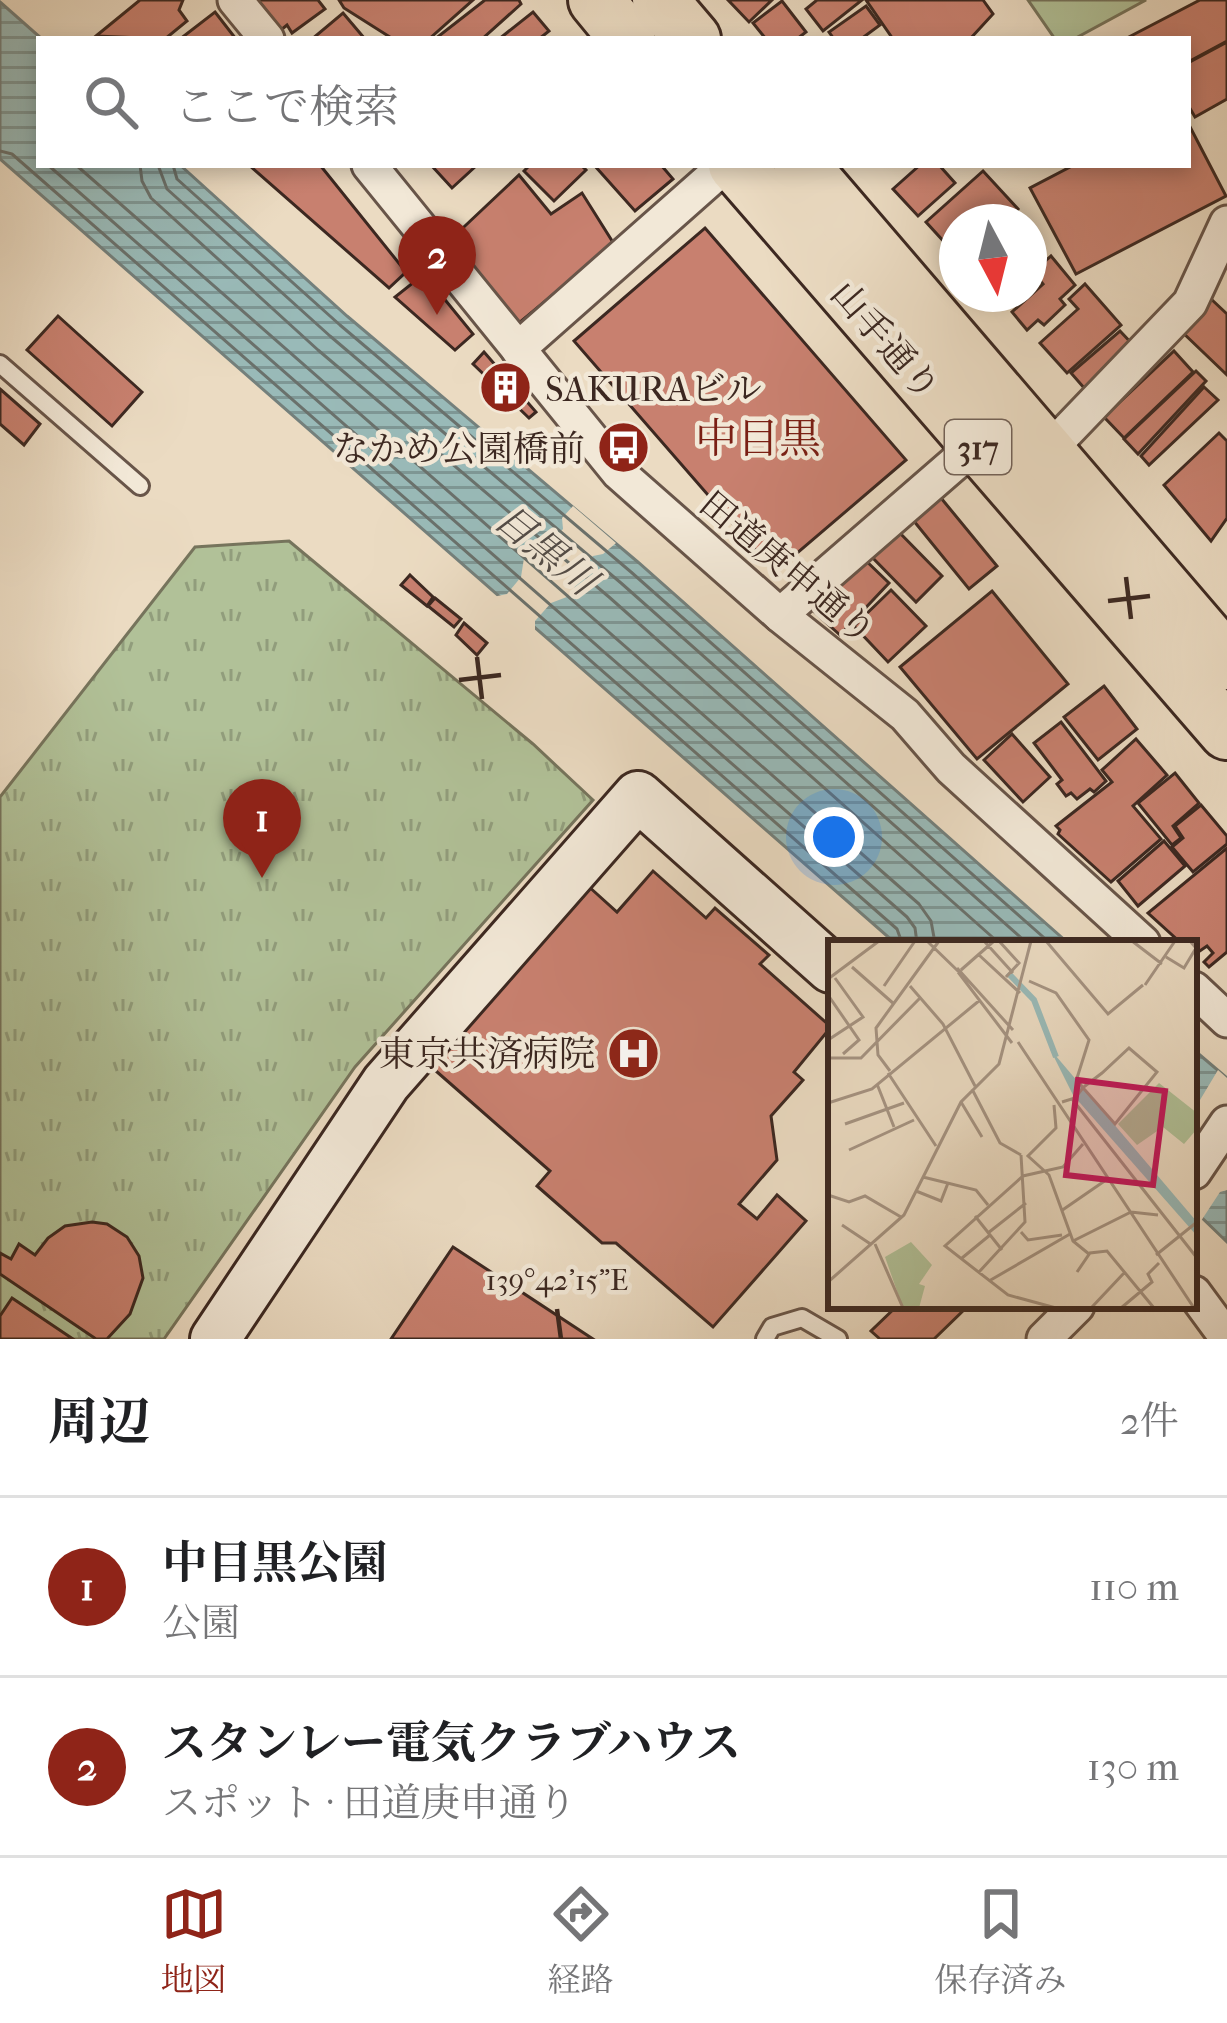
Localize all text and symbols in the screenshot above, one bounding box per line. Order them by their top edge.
search box [36,36,1191,168]
icon: search [78,69,144,135]
text: ここで検索 [174,81,399,134]
north arrow [939,204,1047,312]
pin: 2 [398,216,476,315]
street label: 山手通り [822,273,948,409]
building icon: SAKURAビル [478,360,534,416]
place label: SAKURAビル [545,368,762,410]
district label: 中目黒 [695,415,821,464]
bus stop icon: なかめ公園橋前 [596,420,652,476]
road number: 317 [945,420,1011,474]
place label: なかめ公園橋前 [333,428,585,470]
street label: 田道庚申通り [691,482,884,653]
water label: 目黒川 [485,495,608,607]
pin: 1 [223,779,301,878]
your location [804,807,864,867]
inset map [828,940,1197,1309]
hospital icon: 東京共済病院 [606,1025,662,1081]
place label: 東京共済病院 [379,1033,595,1075]
text: 139°42'15"E [486,1263,628,1298]
text: 周辺 [48,1392,150,1452]
text: 2件 [1120,1398,1179,1444]
text: 中目黒公園 [162,1537,387,1590]
text: 1 [80,1564,94,1610]
text: 110 m [1089,1564,1179,1610]
text: 公園 [162,1600,240,1646]
text: スタンレー電気クラブハウス [162,1717,741,1770]
text: 2 [77,1744,97,1790]
text: 130 m [1087,1744,1179,1790]
text: スポット · 田道庚申通り [162,1780,577,1826]
tab: 地図 [161,1881,227,2000]
tab: 経路 [548,1881,614,2000]
tab: 保存済み [935,1881,1067,2000]

